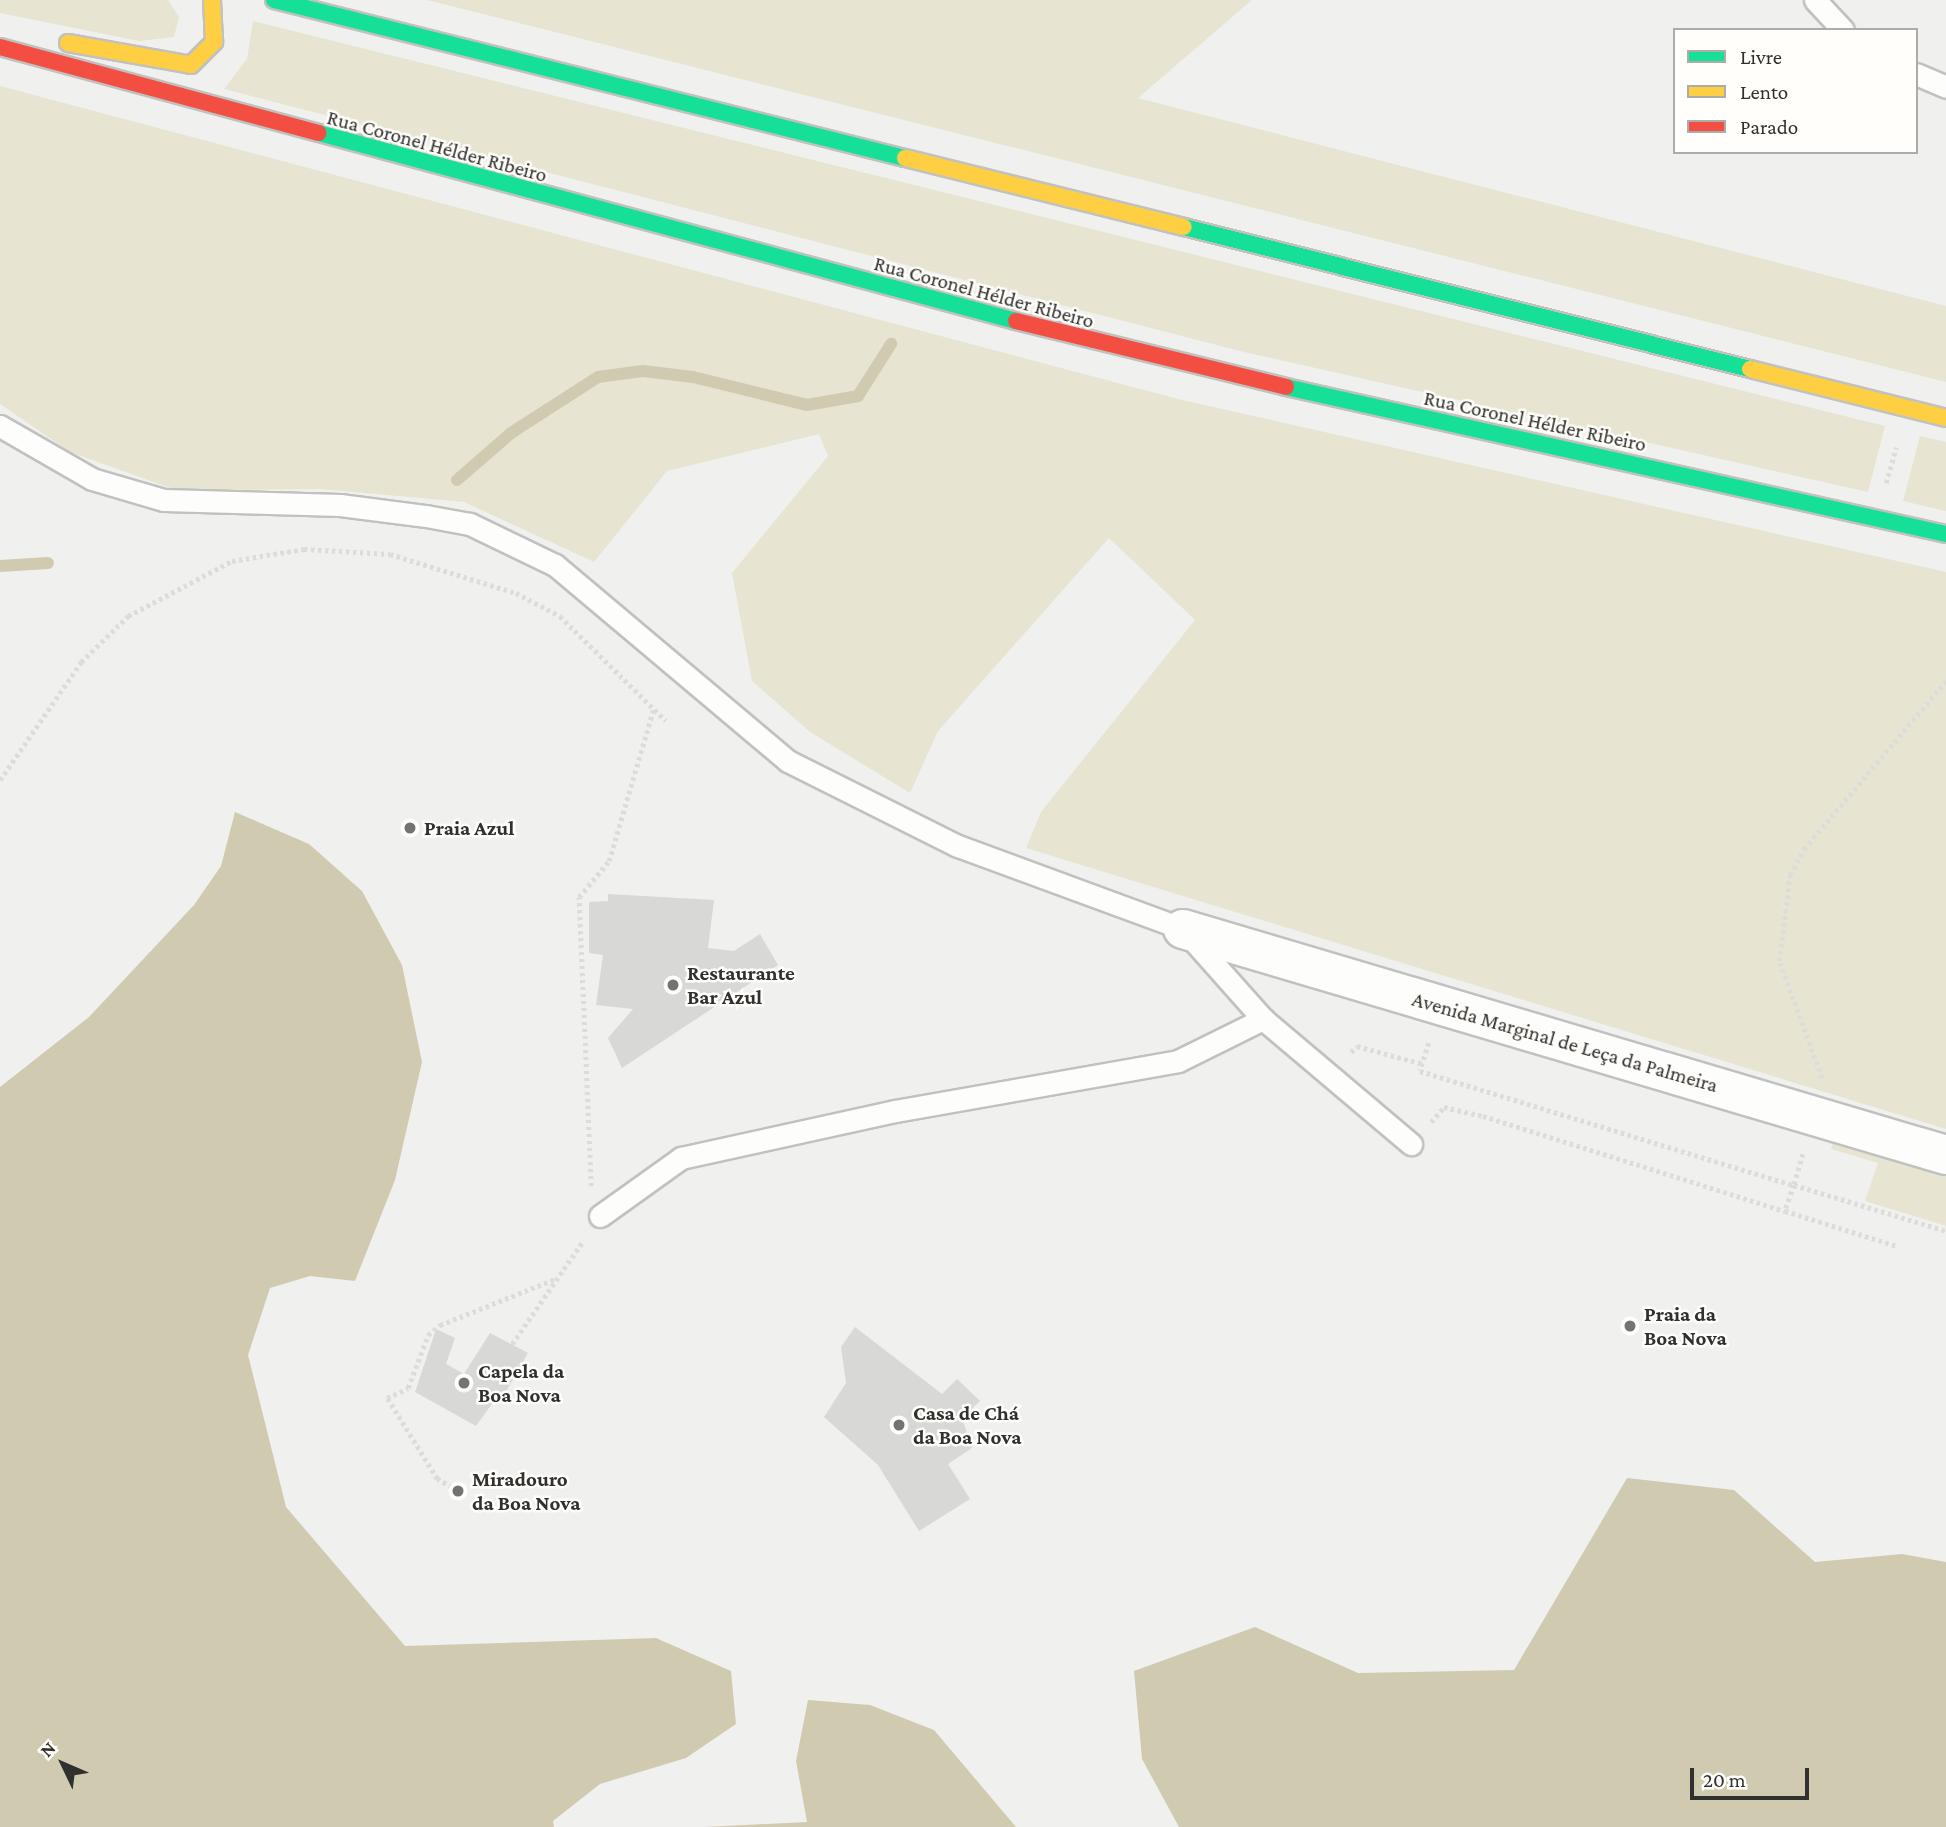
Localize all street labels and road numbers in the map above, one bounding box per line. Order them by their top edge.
street label: Rua Coronel Hélder Ribeiro [324,105,550,187]
street label: Rua Coronel Hélder Ribeiro [871,251,1097,333]
street label: Rua Coronel Hélder Ribeiro [1422,385,1648,457]
street label: Avenida Marginal de Leça da Palmeira [1409,986,1721,1098]

